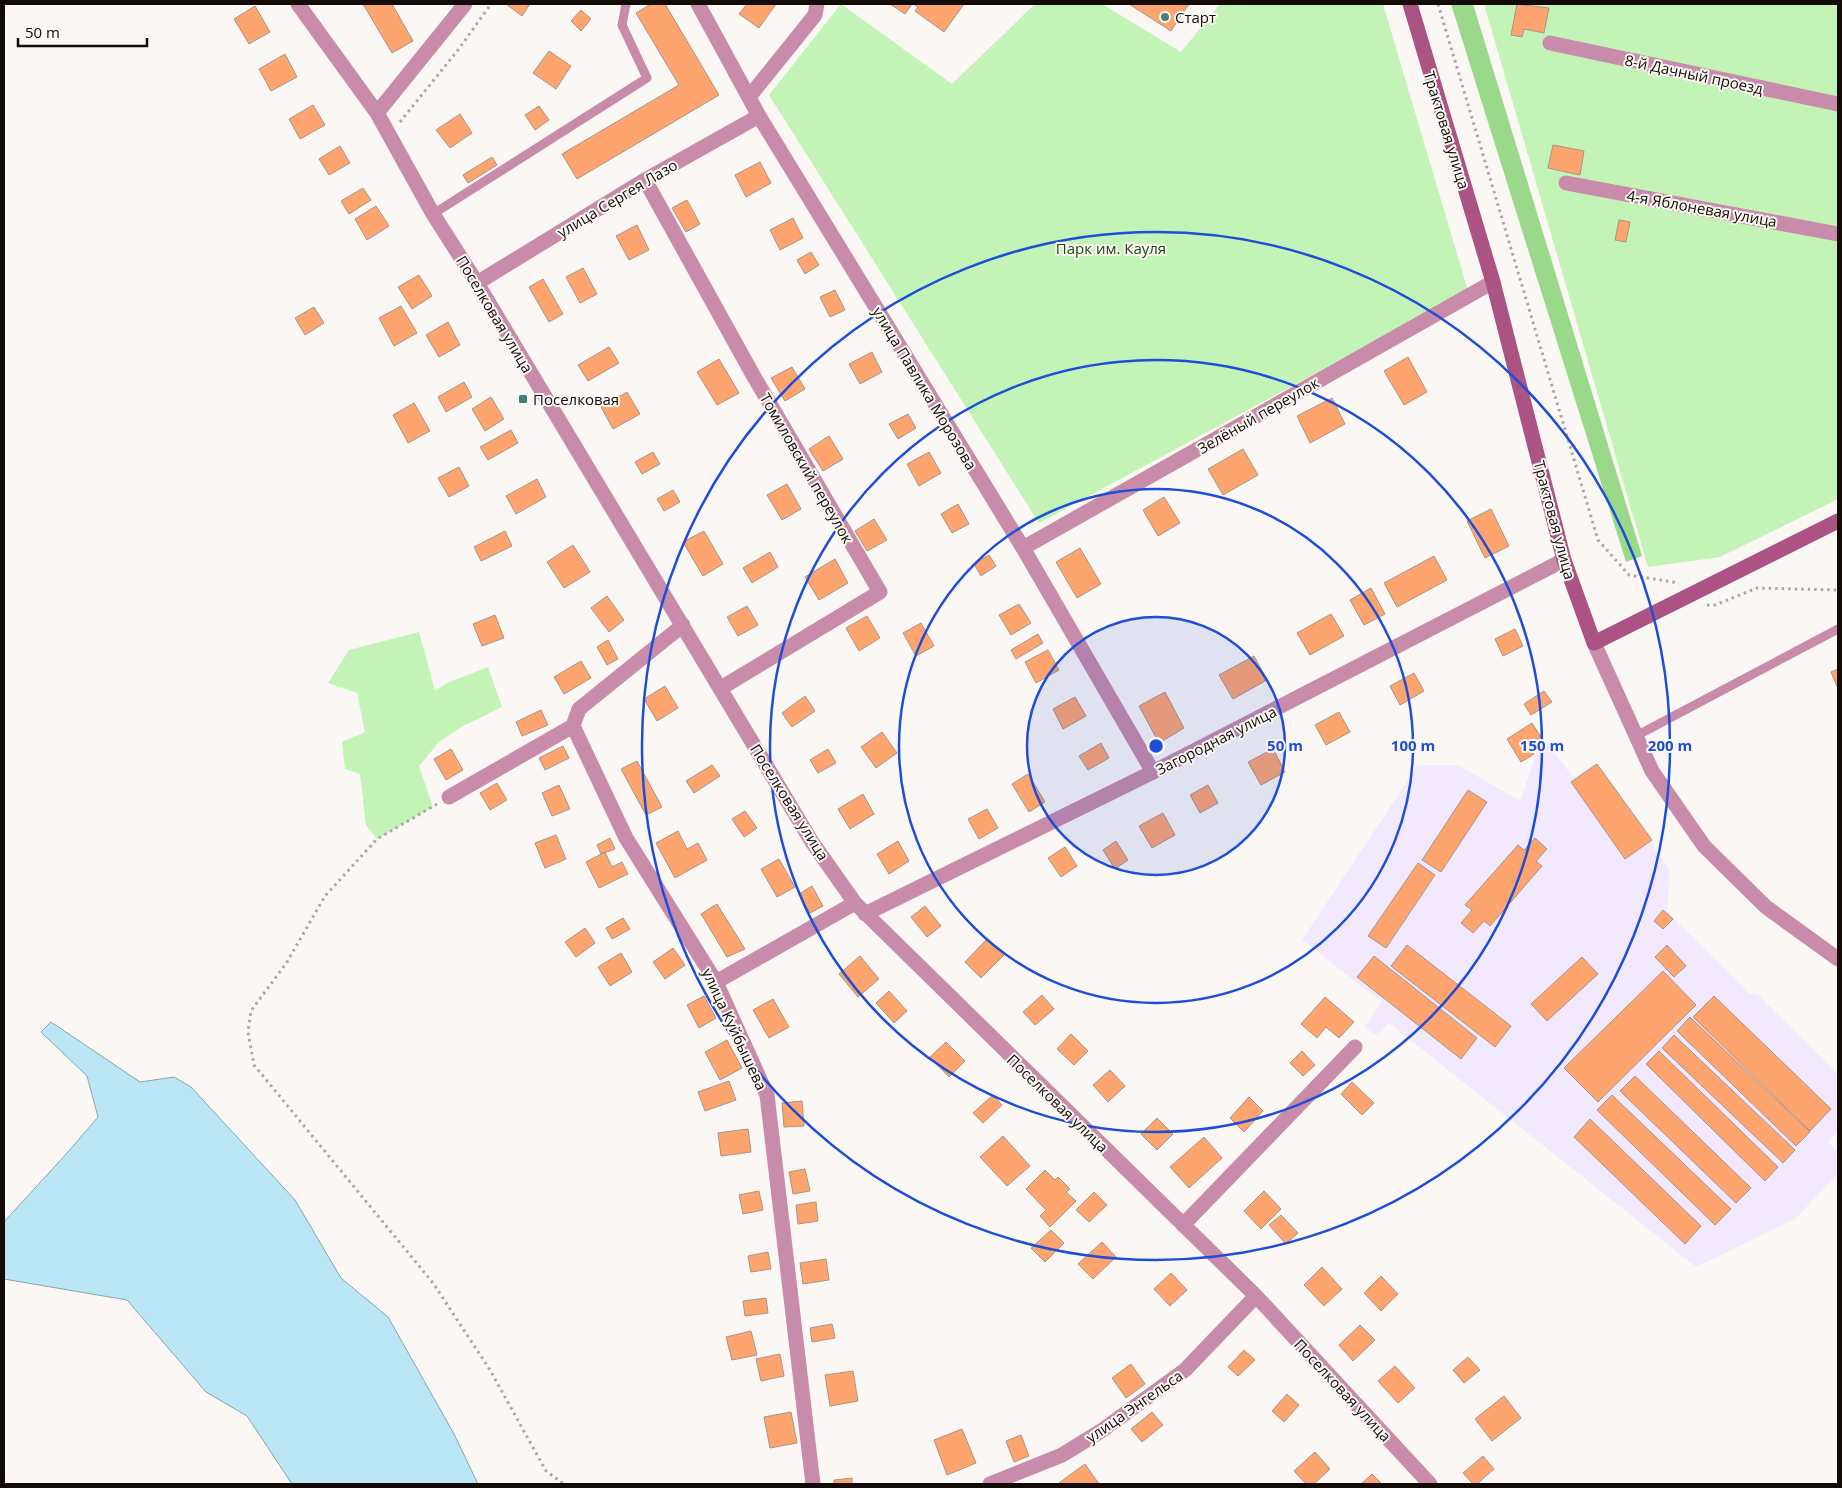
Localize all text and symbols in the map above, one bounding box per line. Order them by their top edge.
place label: Старт [1175,7,1216,27]
marker: Старт [1159,11,1171,23]
scale bar [18,15,146,47]
text: 50 m [25,22,60,42]
street label: 8-й Дачный проезд [1623,50,1765,98]
street label: Трактовая улица [1420,69,1474,191]
street label: улица Сергея Лазо [553,154,681,242]
street label: 4-я Яблоневая улица [1625,185,1779,231]
park label: Парк им. Кауля [1056,238,1166,258]
street label: Поселковая улица [452,252,538,376]
street label: улица Павлика Морозова [868,303,982,473]
street label: Зелёный переулок [1194,372,1322,458]
place label: Поселковая [533,389,619,409]
street label: Томиловский переулок [756,389,858,547]
marker: Поселковая [517,393,529,405]
street label: Трактовая улица [1530,458,1580,582]
street label: Загородная улица [1152,701,1280,779]
text: 50 m [1267,735,1303,755]
text: 100 m [1391,735,1435,755]
text: 150 m [1520,735,1564,755]
text: 200 m [1648,735,1692,755]
centre of rings [1147,737,1165,755]
street label: Поселковая улица [746,740,834,864]
street label: улица Куйбышева [698,965,772,1093]
street label: Поселковая улица [1003,1049,1113,1157]
street label: Поселковая улица [1290,1334,1396,1446]
street label: улица Энгельса [1082,1365,1186,1447]

